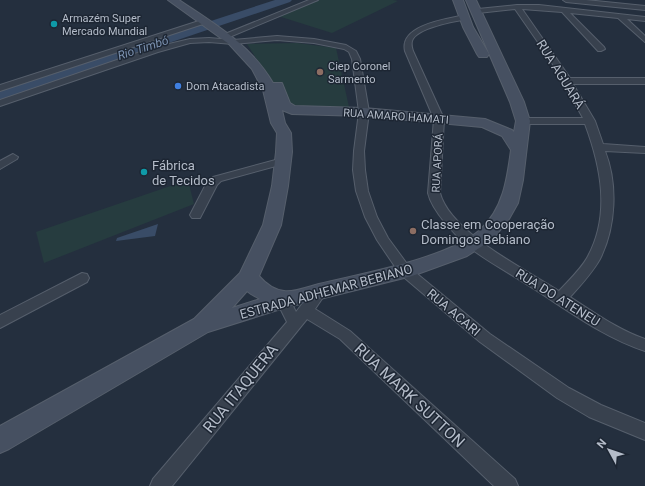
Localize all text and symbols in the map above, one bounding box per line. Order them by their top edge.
place label: Armazém Super Mercado Mundial [62,12,147,38]
marker: Armazém Super Mercado Mundial [49,19,59,29]
water label: Rio Timbó [116,33,170,63]
street label: RUA AGUARÁ [533,37,588,112]
place label: Ciep Coronel Sarmento [328,60,390,86]
marker: Ciep Coronel Sarmento [315,67,325,77]
place label: Dom Atacadista [186,80,264,93]
marker: Dom Atacadista [173,81,183,91]
street label: RUA AMARO HAMATI [343,106,449,127]
street label: RUA APORÁ [429,132,446,193]
place label: Fábrica de Tecidos [152,158,215,188]
marker: Fábrica de Tecidos [139,167,149,177]
place label: Classe em Cooperação Domingos Bebiano [421,217,555,247]
marker: Classe em Cooperação Domingos Bebiano [408,226,418,236]
street label: ESTRADA ADHEMAR BEBIANO [238,261,414,322]
street label: RUA DO ATENEU [513,265,603,329]
street label: RUA ACARI [424,286,483,339]
street label: RUA MARK SUTTON [350,339,469,451]
street label: RUA ITAQUERA [199,340,282,437]
north arrow [589,430,629,470]
text: N [594,437,609,451]

